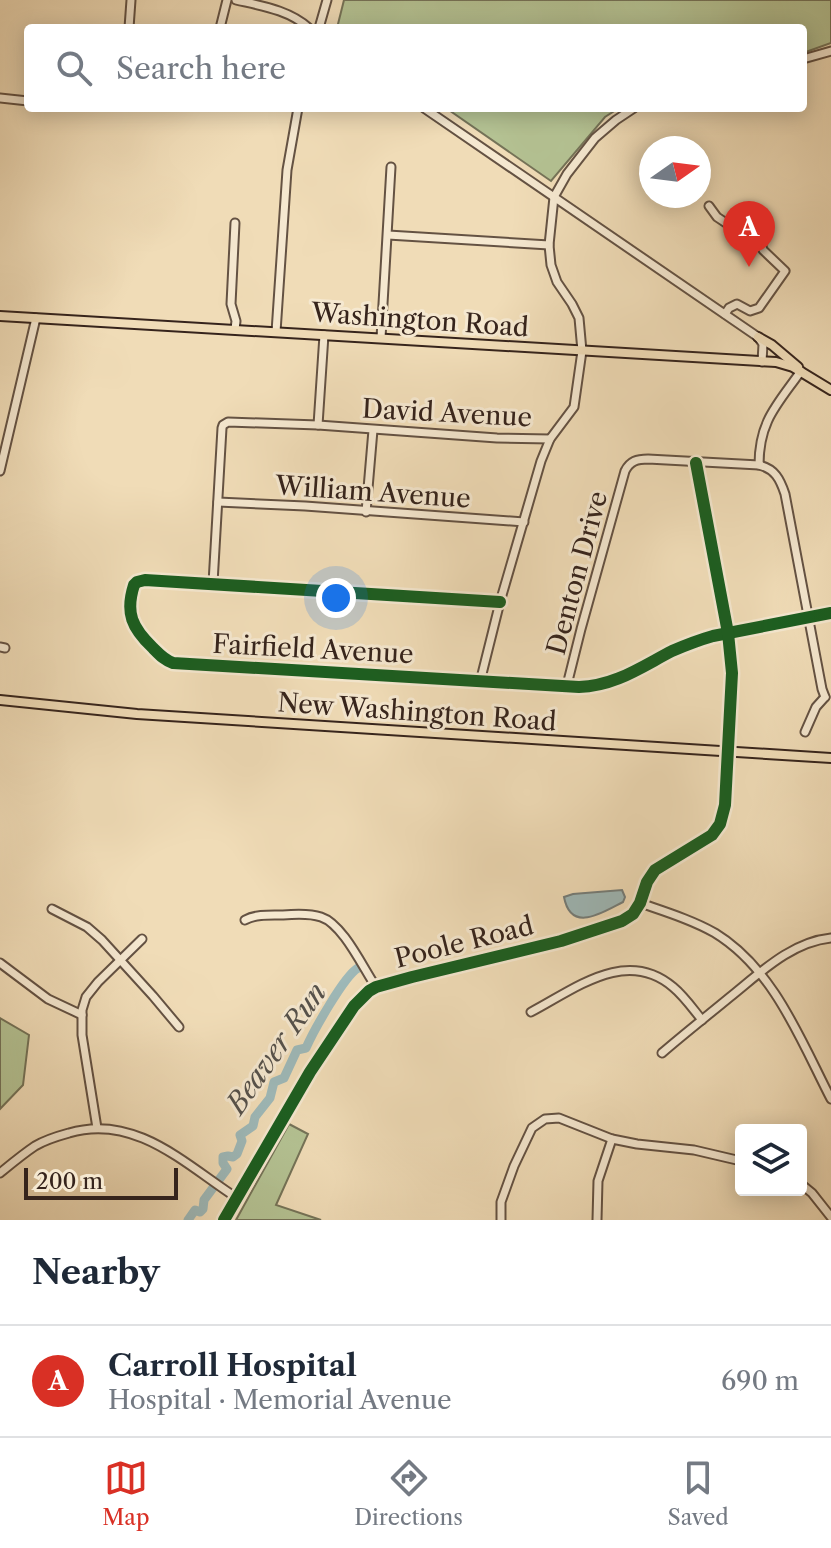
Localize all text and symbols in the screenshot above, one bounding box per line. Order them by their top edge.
search box [24,24,807,112]
icon: search [52,46,96,90]
text: Search here [116,50,286,87]
north arrow [639,136,711,208]
pin: A [723,201,775,267]
street label: Washington Road [309,296,530,344]
street label: David Avenue [361,393,533,433]
street label: William Avenue [273,469,472,515]
street label: Denton Drive [540,488,614,658]
your location [316,578,356,618]
street label: Fairfield Avenue [212,628,414,670]
street label: New Washington Road [276,686,558,738]
street label: Poole Road [391,909,537,975]
water label: Beaver Run [217,976,333,1122]
map controls [735,1124,807,1196]
button: layers [735,1124,807,1196]
scale bar [24,1164,178,1200]
text: 200 m [36,1168,103,1195]
text: Nearby [32,1251,160,1293]
text: Carroll Hospital [108,1347,357,1384]
text: A [48,1365,68,1397]
text: 690 m [721,1365,799,1397]
text: Hospital · Memorial Avenue [108,1384,452,1416]
tab: Map [102,1456,150,1531]
tab: Directions [354,1456,463,1531]
tab: Saved [668,1456,729,1531]

